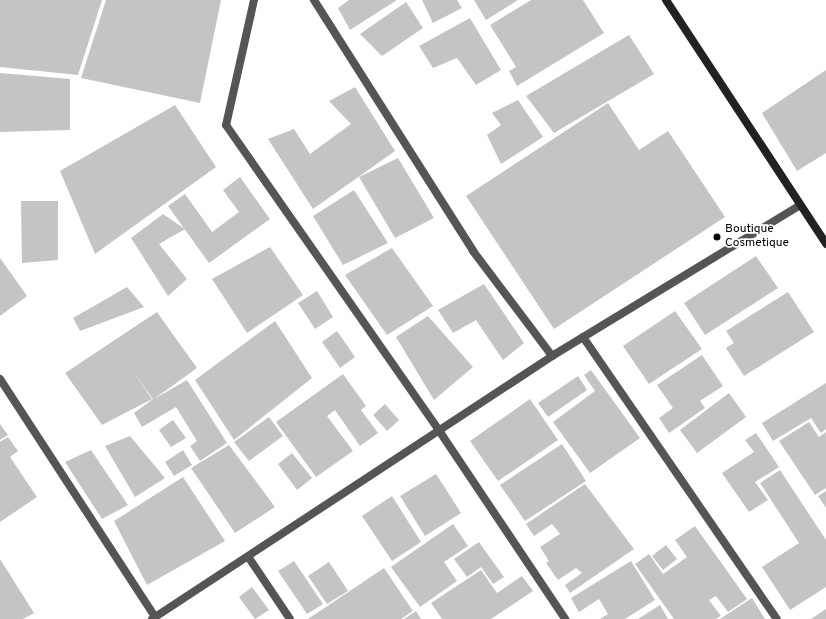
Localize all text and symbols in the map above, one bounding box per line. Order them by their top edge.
place label: Boutique Cosmetique [725,223,789,251]
marker: Boutique Cosmetique [712,232,722,242]

